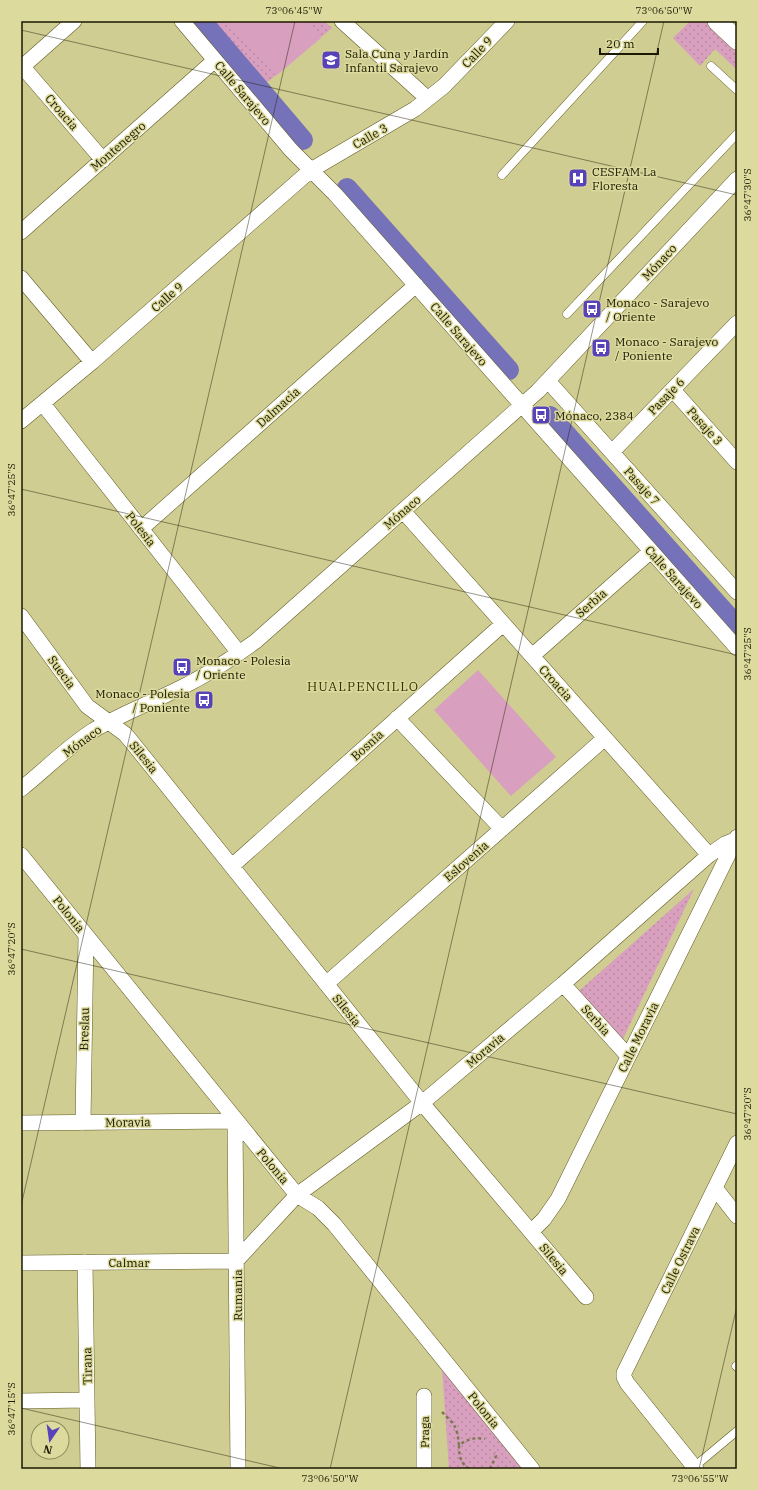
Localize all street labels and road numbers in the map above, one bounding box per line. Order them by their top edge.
street label: Calle 9 [458,33,496,71]
street label: Calle Sarajevo [212,58,274,128]
street label: Croacia [42,91,82,133]
street label: Montenegro [87,118,149,174]
street label: Calle 3 [350,120,390,152]
street label: Mónaco [638,241,680,283]
street label: Calle 9 [148,279,186,315]
street label: Calle Sarajevo [427,299,491,369]
street label: Pasaje 6 [645,374,687,418]
street label: Dalmacia [253,383,303,430]
street label: Pasaje 3 [684,404,726,448]
street label: Pasaje 7 [621,464,663,508]
street label: Mónaco [380,492,424,532]
street label: Polesia [123,509,160,550]
street label: Calle Sarajevo [642,543,706,612]
street label: Serbia [572,585,610,621]
street label: Suecia [45,652,79,692]
street label: Croacia [536,662,576,704]
street label: Mónaco [60,722,105,760]
street label: Bosnia [348,726,387,764]
street label: Silesia [127,738,162,776]
street label: Eslovenia [441,837,492,885]
street label: Polonia [50,893,88,936]
street label: Silesia [330,991,365,1029]
street label: Calle Moravia [615,999,662,1075]
street label: Serbia [578,1001,614,1039]
street label: Breslau [76,1007,92,1051]
street label: Moravia [463,1029,508,1070]
street label: Moravia [105,1114,151,1130]
street label: Polonia [254,1145,293,1187]
street label: Calle Ostrava [657,1223,703,1296]
street label: Silesia [536,1240,572,1278]
street label: Calmar [108,1255,150,1270]
street label: Rumania [230,1269,245,1321]
street label: Tirana [79,1347,95,1385]
street label: Polonia [465,1389,503,1432]
street label: Praga [417,1415,432,1448]

